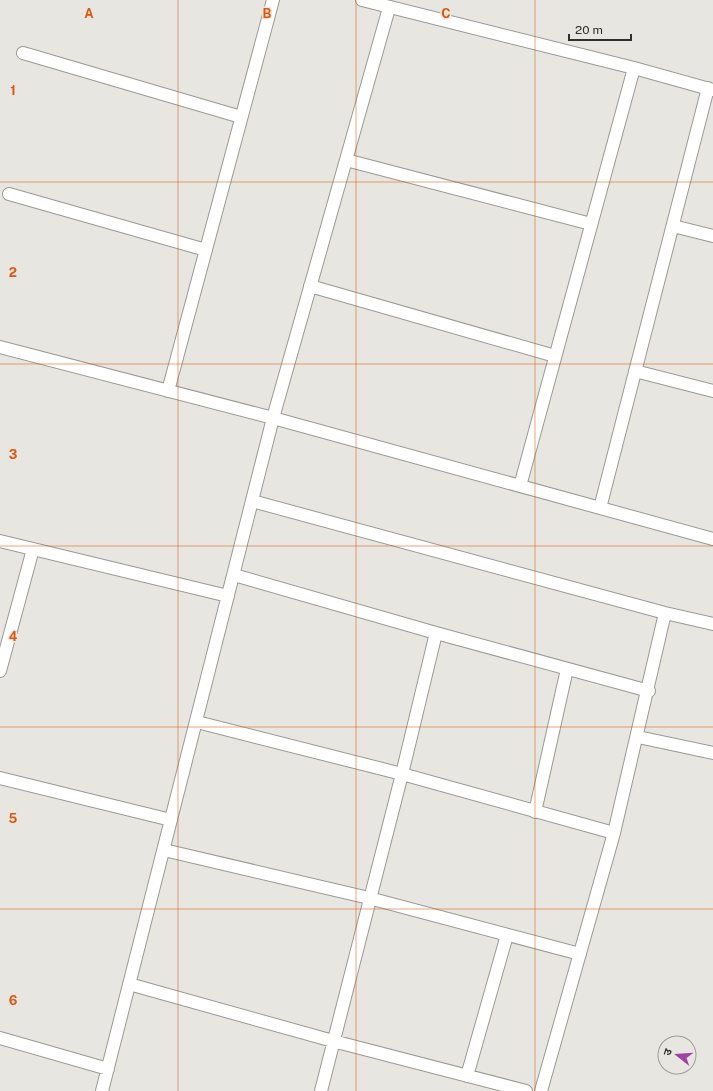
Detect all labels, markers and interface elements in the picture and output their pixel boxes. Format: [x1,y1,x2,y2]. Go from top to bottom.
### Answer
text: A [84,6,94,21]
text: B [263,6,272,21]
text: C [441,6,451,21]
scale bar [569,16,631,42]
text: 20 m [575,23,603,37]
text: 1 [10,83,16,98]
text: 2 [9,265,17,280]
text: 3 [9,447,18,462]
text: 4 [9,629,18,644]
text: 5 [9,811,18,826]
text: 6 [9,993,18,1008]
north arrow [657,1035,697,1075]
text: उ [661,1047,674,1057]

